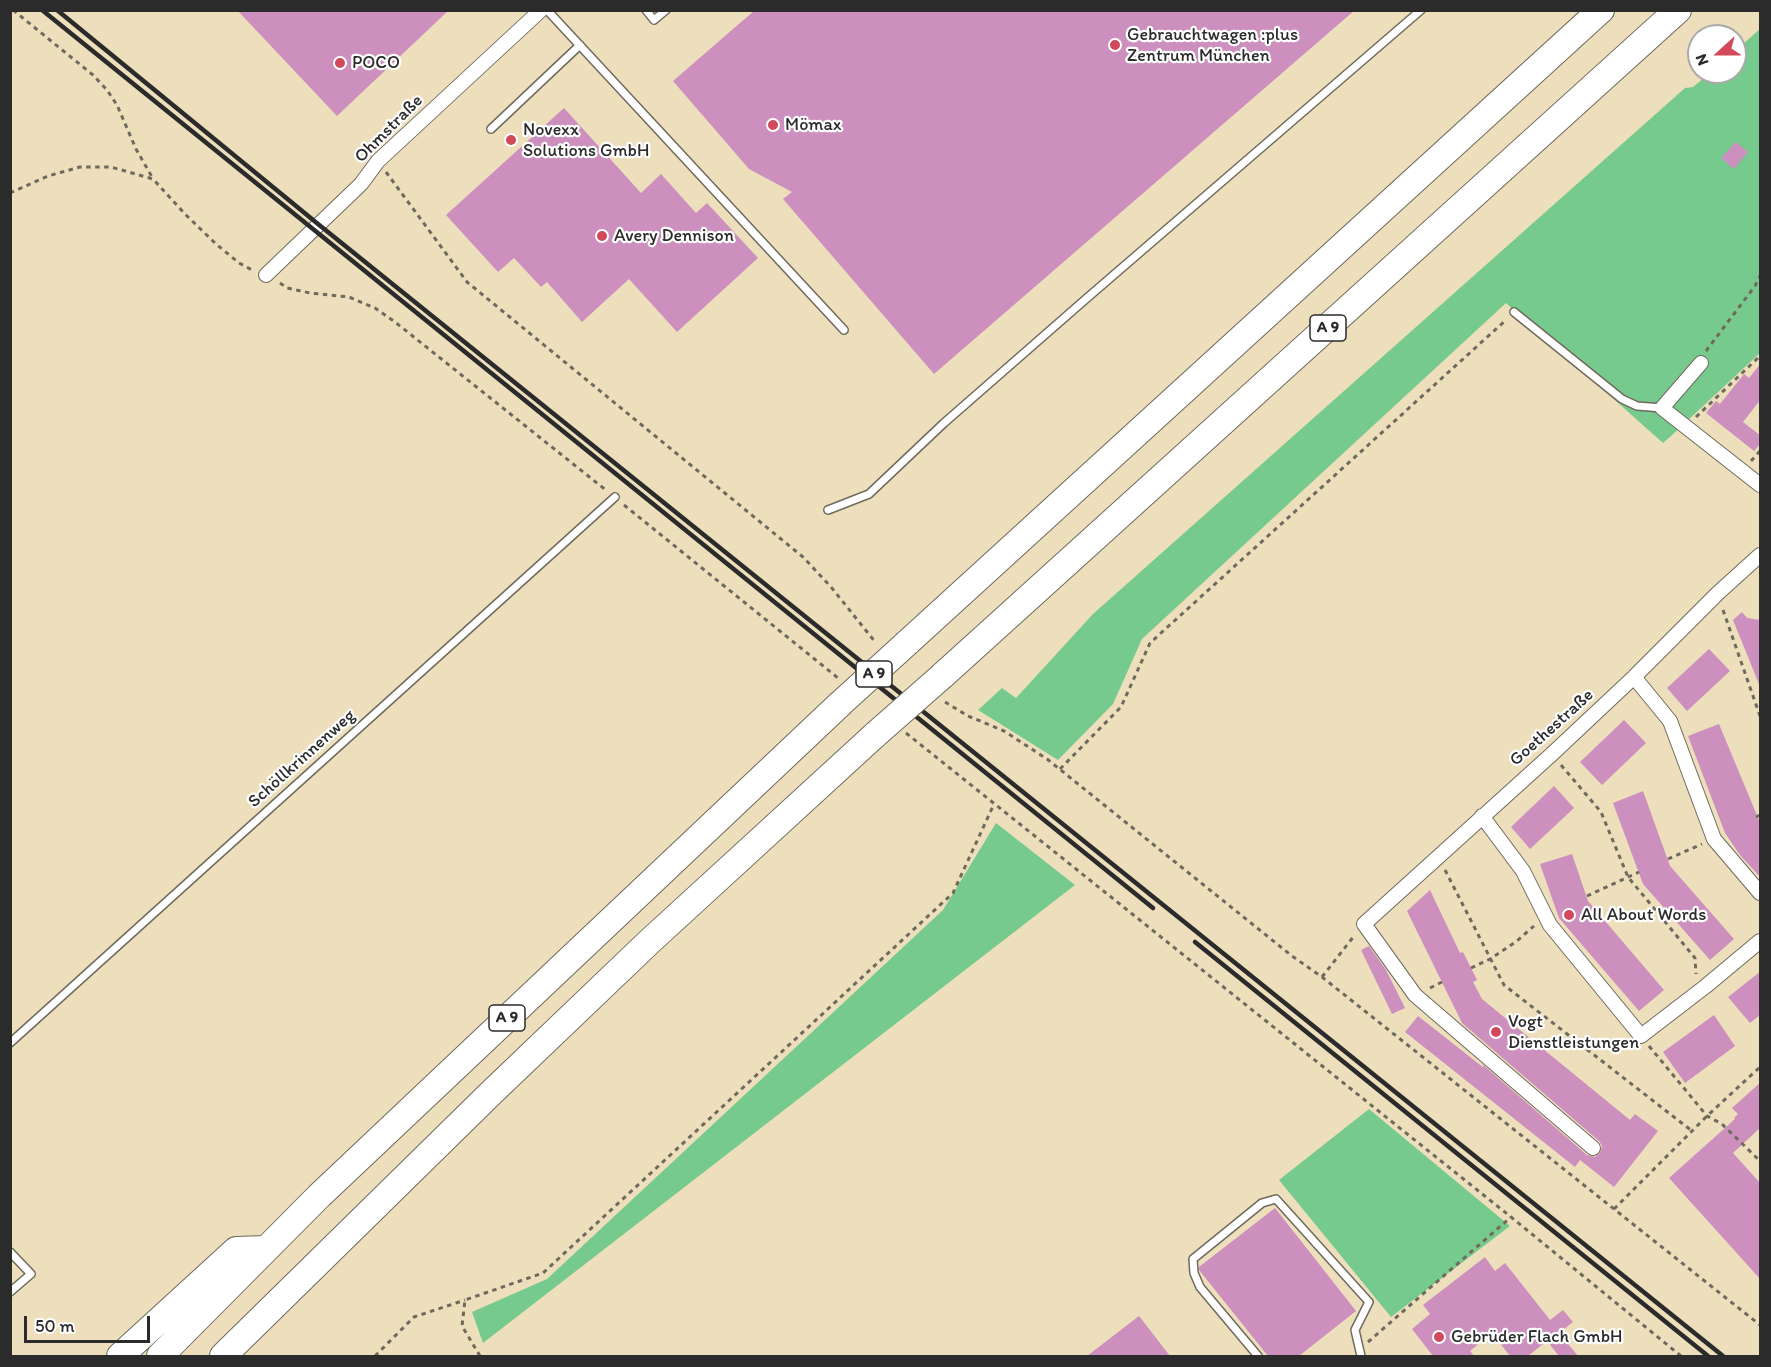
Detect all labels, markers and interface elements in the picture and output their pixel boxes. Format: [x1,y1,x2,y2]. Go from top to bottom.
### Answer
place label: Gebrauchtwagen :plus Zentrum München [1127,24,1298,66]
north arrow [1687,24,1747,84]
marker: Gebrauchtwagen :plus Zentrum München [1108,38,1122,52]
text: N [1691,51,1712,68]
place label: POCO [352,52,400,74]
marker: POCO [333,56,347,70]
street label: Ohmstraße [350,90,428,168]
place label: Mömax [785,114,841,136]
marker: Mömax [766,118,780,132]
place label: Novexx Solutions GmbH [523,119,649,162]
marker: Novexx Solutions GmbH [504,133,518,147]
place label: Avery Dennison [614,225,734,247]
marker: Avery Dennison [595,229,609,243]
road number: A 9 [1310,315,1346,341]
road number: A 9 [856,661,892,687]
street label: Goethestraße [1506,685,1598,771]
street label: Schöllkrinnenweg [244,705,360,813]
place label: All About Words [1581,904,1706,926]
marker: All About Words [1562,908,1576,922]
road number: A 9 [489,1005,525,1031]
place label: Vogt Dienstleistungen [1508,1011,1639,1054]
marker: Vogt Dienstleistungen [1489,1025,1503,1039]
scale bar [27,1304,153,1342]
text: 50 m [35,1315,75,1337]
place label: Gebrüder Flach GmbH [1451,1326,1623,1348]
marker: Gebrüder Flach GmbH [1432,1330,1446,1344]

